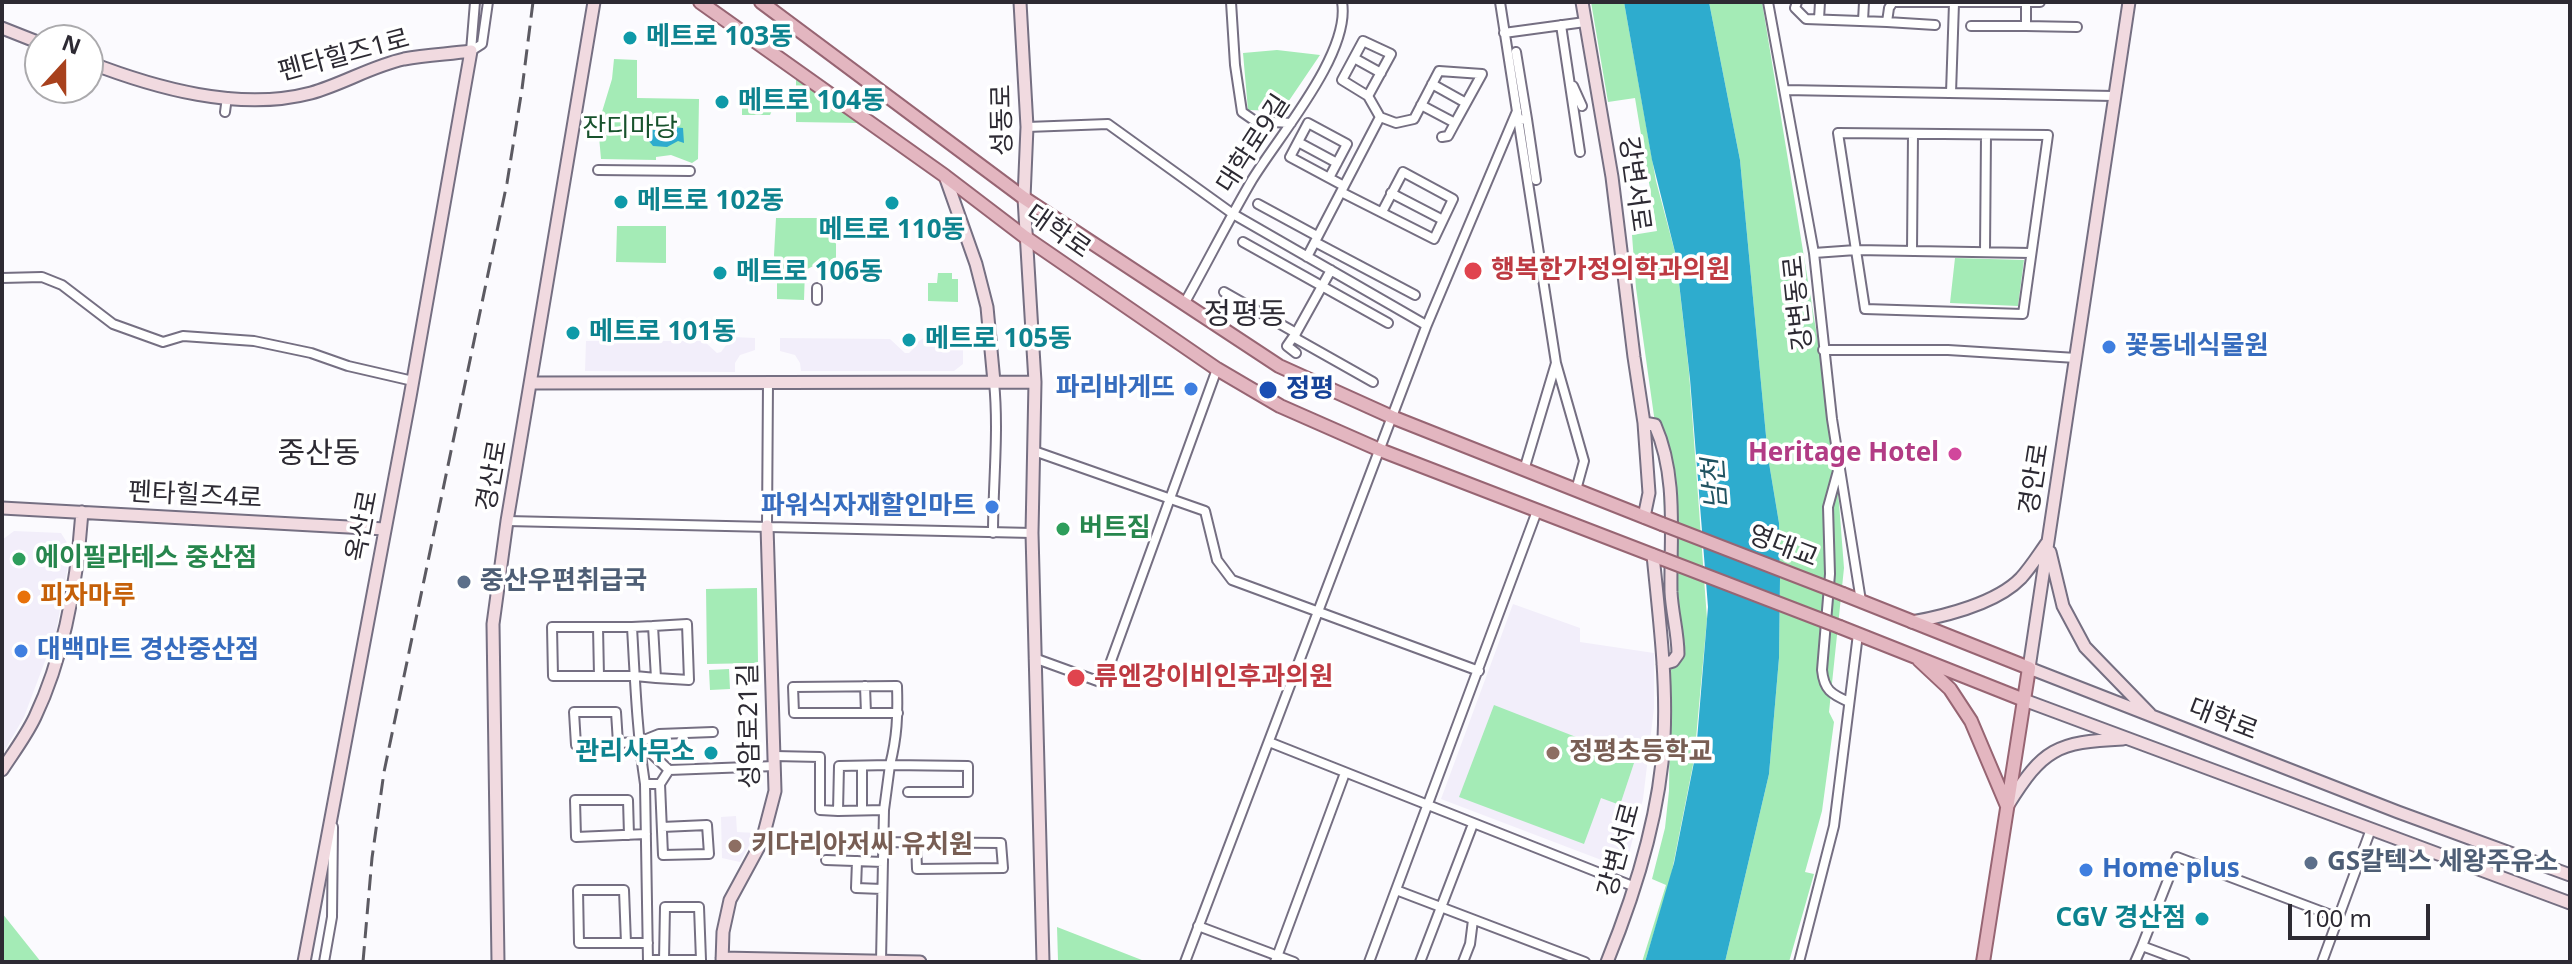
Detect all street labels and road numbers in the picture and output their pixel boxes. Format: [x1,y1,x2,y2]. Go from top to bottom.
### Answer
street label: 펜타힐즈1로 [275,24,413,88]
street label: 성동로 [987,84,1019,156]
street label: 대학로9길 [1211,89,1297,199]
street label: 강변서로 [1612,134,1656,234]
street label: 대학로 [1020,199,1096,265]
street label: 강변동로 [1778,254,1820,352]
street label: 경산로 [471,438,515,514]
street label: 경안로 [2014,441,2056,517]
street label: 펜타힐즈4로 [127,477,263,515]
street label: 옥산로 [341,488,385,564]
street label: 영대교 [1744,520,1822,574]
street label: 성암로21길 [733,663,767,789]
street label: 대학로 [2184,693,2262,747]
street label: 강변서로 [1593,800,1647,900]

